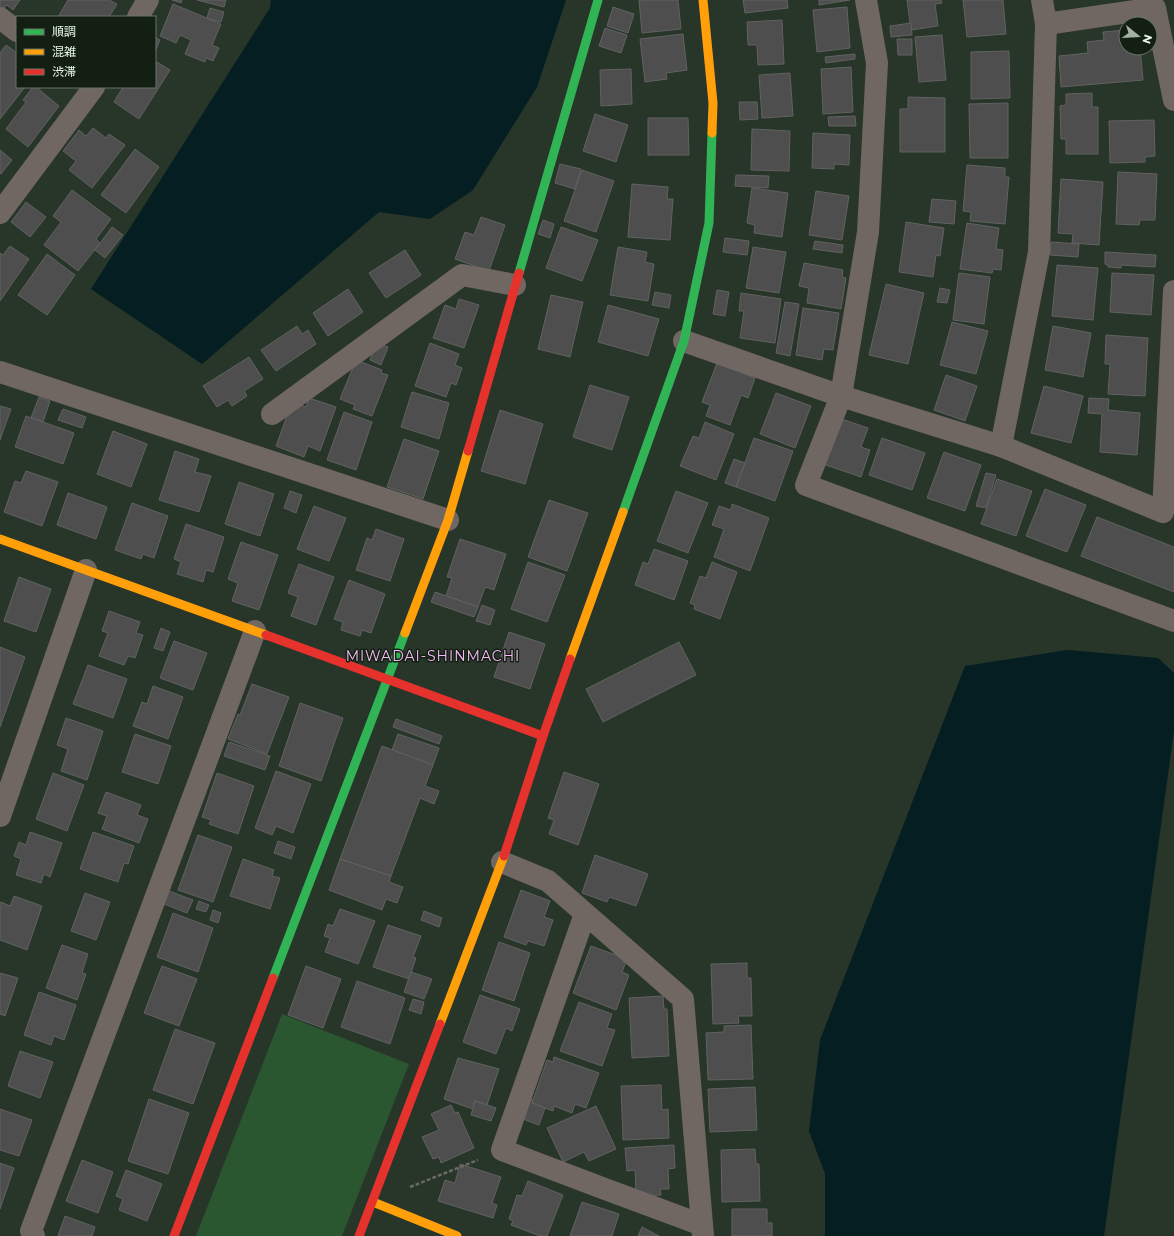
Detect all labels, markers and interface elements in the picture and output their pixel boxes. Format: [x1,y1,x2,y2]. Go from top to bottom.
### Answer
legend [16,16,156,88]
north arrow [1118,16,1158,56]
text: 順調 [52,24,76,39]
text: N [1139,33,1156,45]
text: 混雑 [52,44,76,59]
text: 渋滞 [52,64,76,79]
district label: MIWADAI-SHINMACHI [346,647,520,665]

